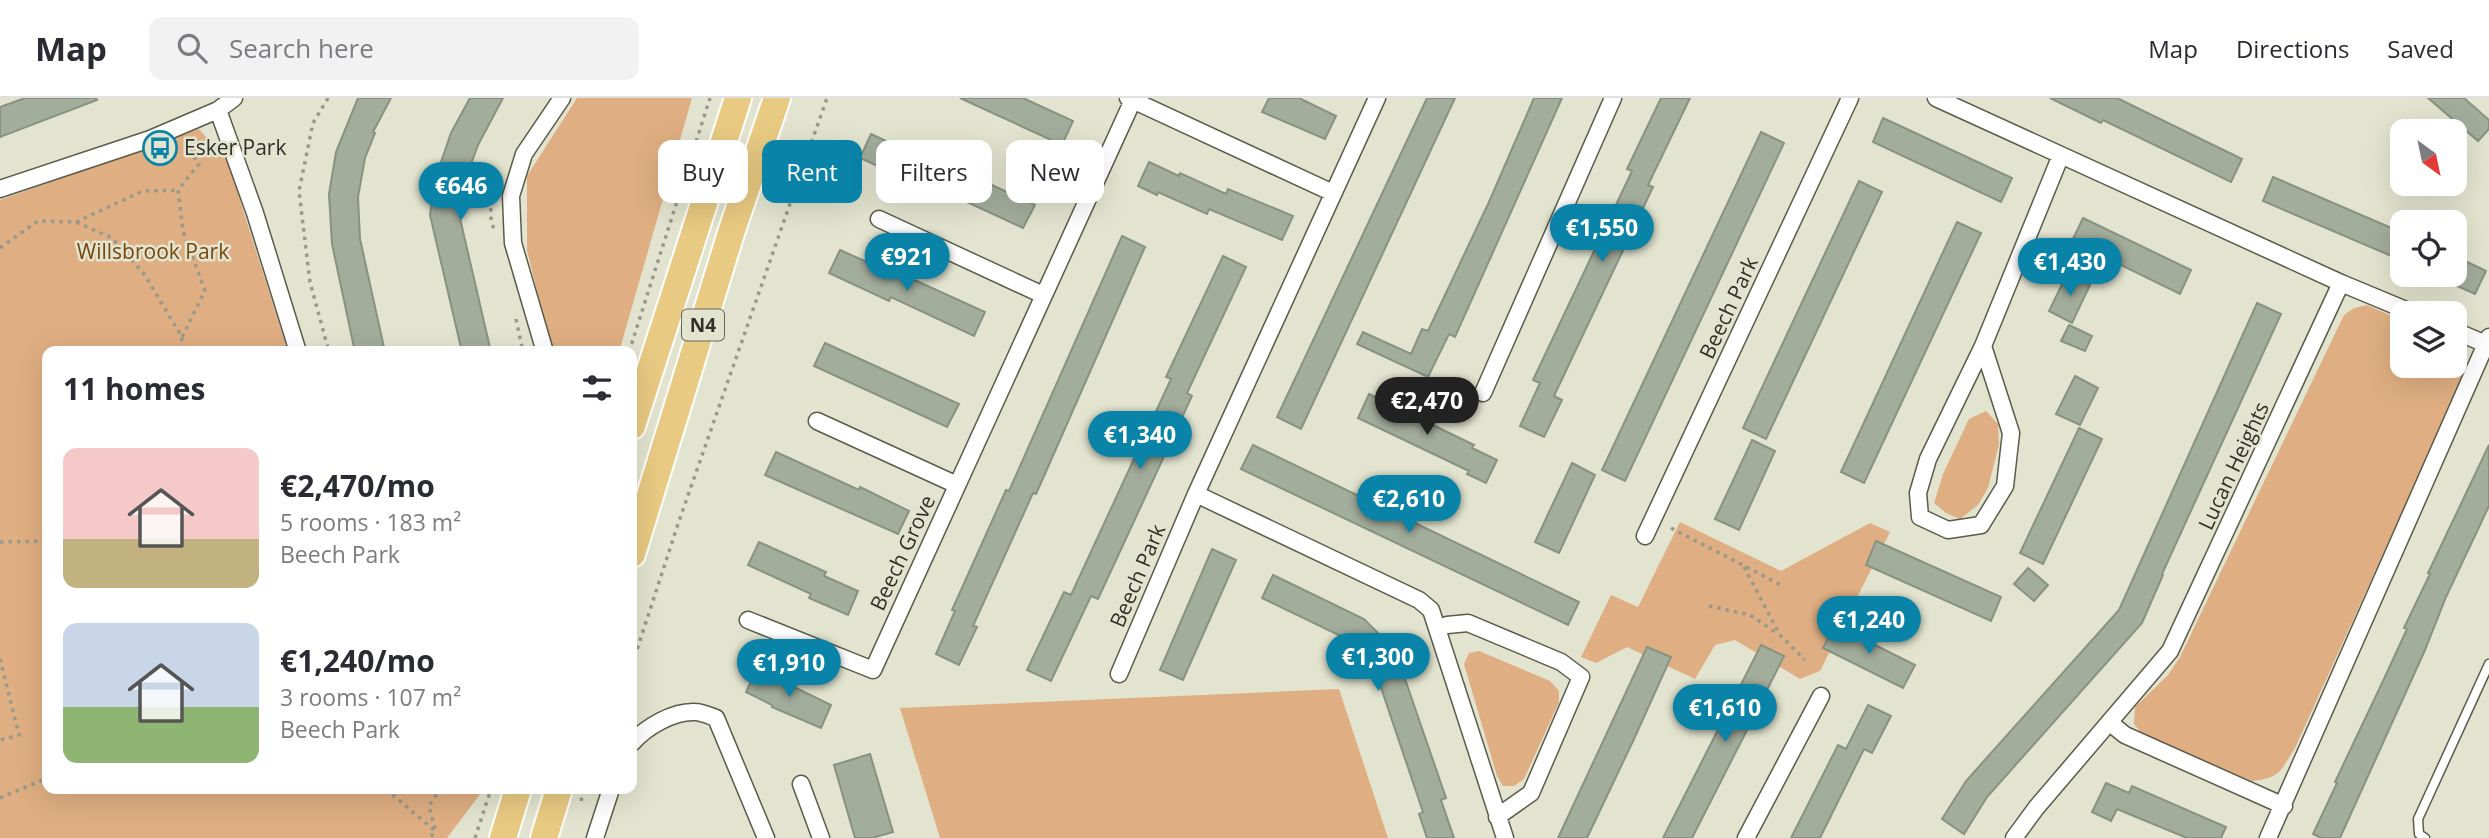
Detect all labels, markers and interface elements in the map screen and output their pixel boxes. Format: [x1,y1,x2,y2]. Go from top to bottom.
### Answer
search box [149,17,639,80]
text: Map [35,26,107,71]
icon: search [173,29,211,67]
text: Search here [229,30,374,66]
text: Map [2148,32,2198,65]
text: Directions [2236,32,2349,65]
text: Saved [2387,32,2454,65]
north arrow [2390,119,2468,196]
map controls [2390,119,2467,378]
bus stop icon: Esker Park [141,129,179,167]
place label: Esker Park [184,133,286,161]
chip: Buy [658,140,748,203]
chip: Rent [762,140,862,203]
chip: Filters [876,140,992,203]
chip: New [1006,140,1104,203]
pin: €646 [420,162,502,222]
text: €646 [435,169,487,201]
pin: €1,550 [1545,204,1659,264]
button: locate [2390,210,2467,287]
text: €1,550 [1566,211,1638,243]
pin: €921 [866,234,948,293]
park label: Willsbrook Park [77,237,229,265]
pin: €1,430 [2013,238,2127,298]
text: €921 [881,240,933,272]
text: €1,430 [2034,245,2106,277]
street label: Beech Park [1692,252,1764,363]
button: layers [2390,301,2467,378]
road number: N4 [682,310,724,341]
text: 11 homes [63,368,206,409]
icon: filters [578,369,616,407]
pin: €2,470 [1370,378,1484,437]
text: €2,470 [1391,384,1463,416]
street label: Lucan Heights [2191,397,2275,534]
pin: €1,340 [1083,412,1197,471]
text: €1,340 [1104,418,1176,450]
text: €2,470/mo [280,465,435,506]
icon: home [119,476,203,560]
pin: €2,610 [1352,476,1466,535]
text: €2,610 [1373,482,1445,514]
street label: Beech Grove [863,490,941,615]
text: 5 rooms · 183 m² [280,506,461,538]
street label: Beech Park [1103,520,1171,631]
text: Beech Park [280,538,400,570]
pin: €1,240 [1812,596,1926,656]
text: €1,240 [1833,603,1905,635]
pin: €1,300 [1321,634,1435,693]
text: €1,240/mo [280,640,435,681]
pin: €1,910 [732,640,846,699]
text: €1,300 [1342,640,1414,672]
text: €1,910 [753,646,825,678]
icon: home [119,651,203,735]
text: 3 rooms · 107 m² [280,681,461,713]
pin: €1,610 [1668,684,1782,744]
text: €1,610 [1689,691,1761,723]
text: Beech Park [280,713,400,745]

